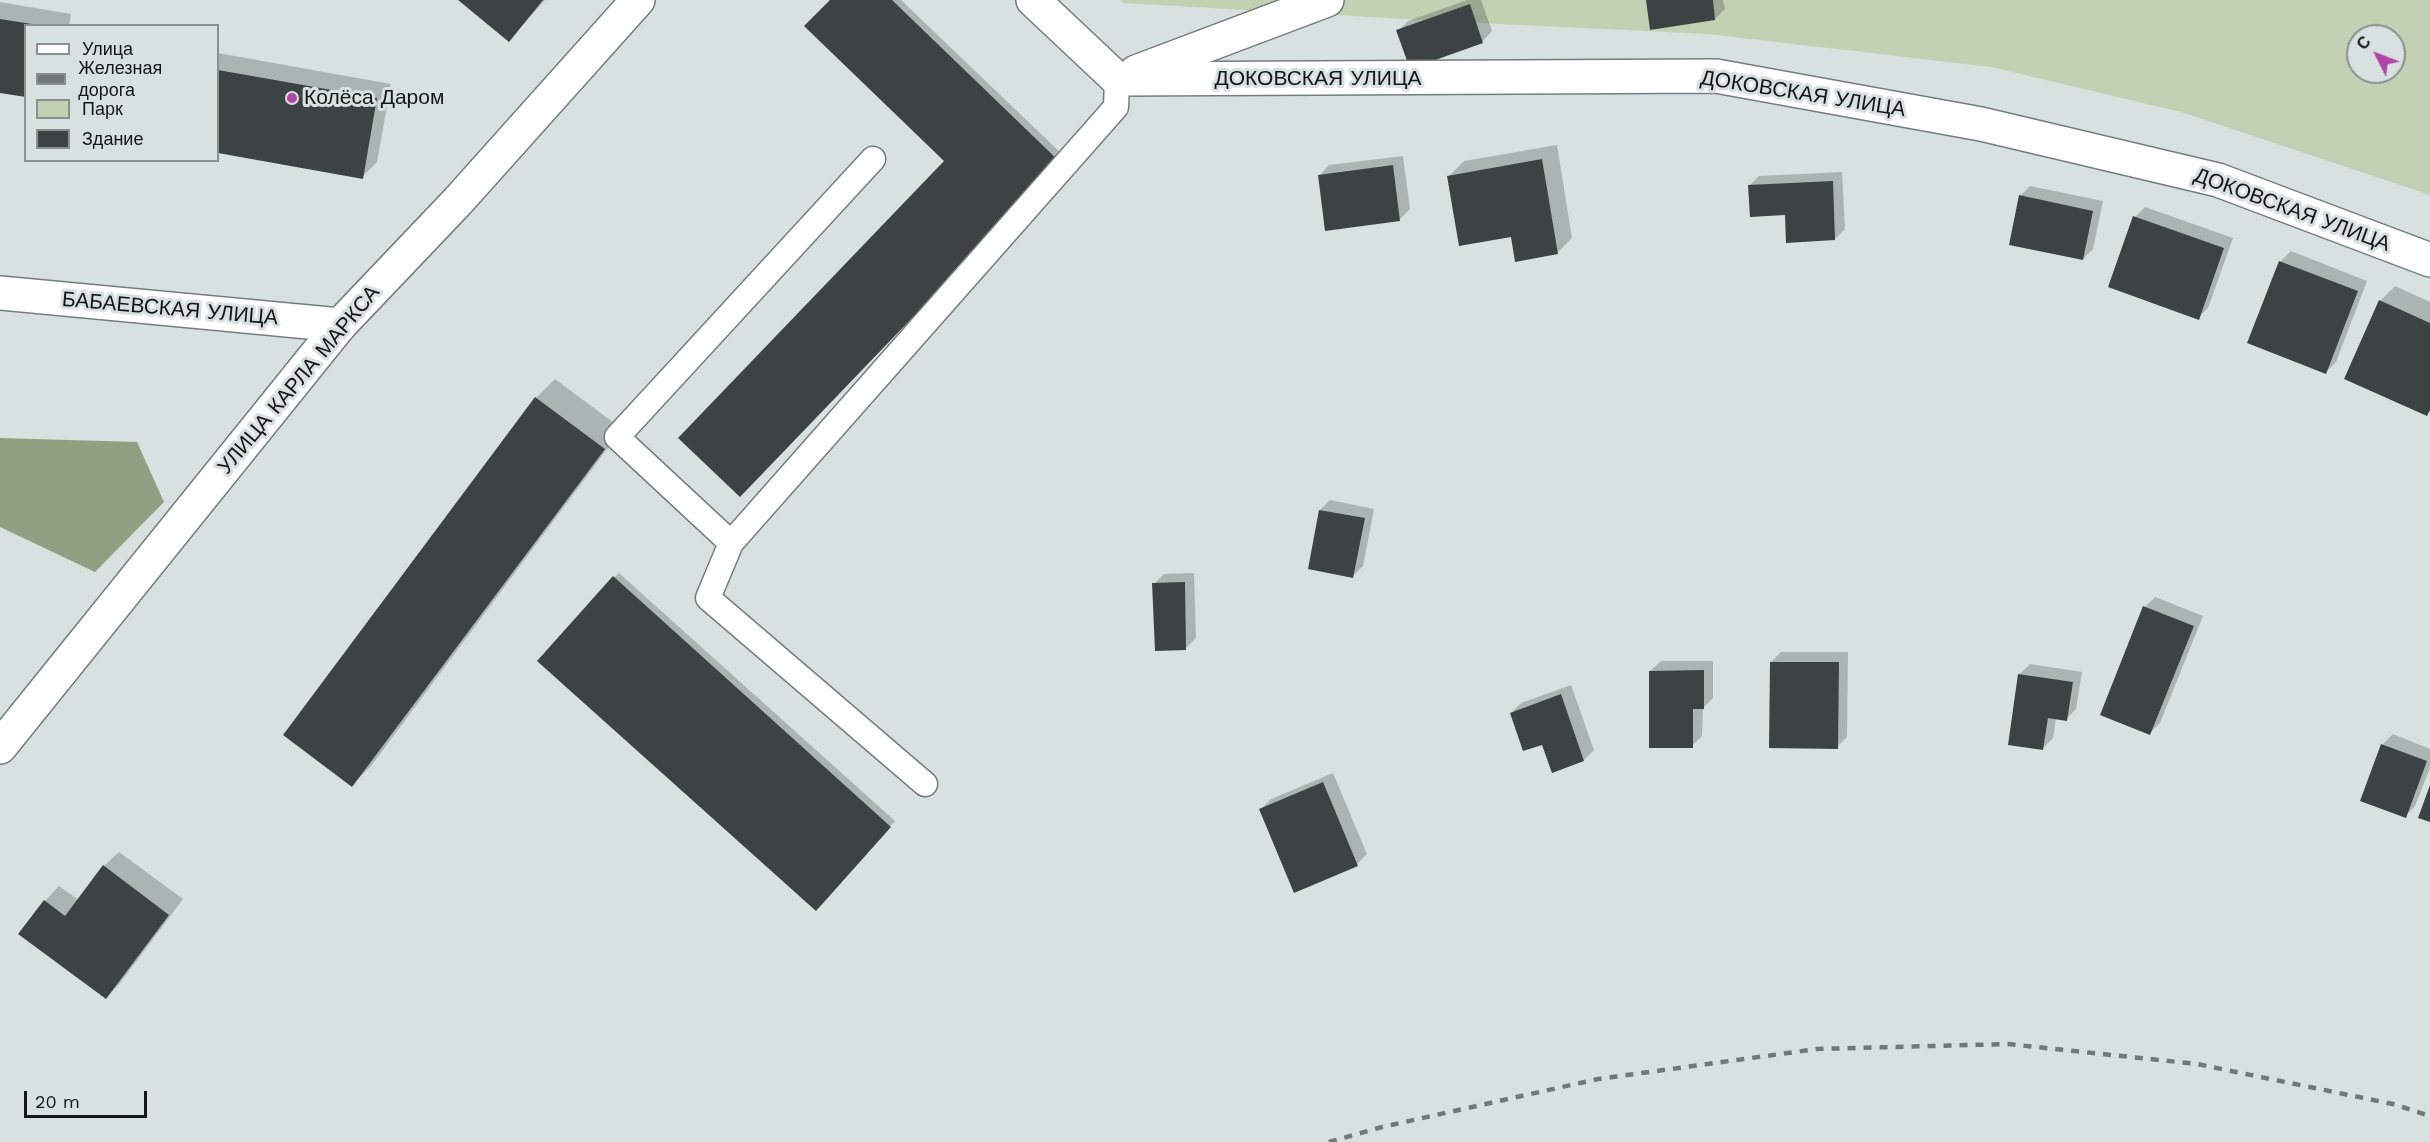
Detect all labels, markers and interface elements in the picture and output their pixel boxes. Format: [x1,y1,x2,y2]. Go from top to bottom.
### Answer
legend [24,24,219,162]
north arrow [2346,24,2406,84]
text: С [2353,32,2375,54]
text: Улица [82,38,133,59]
text: Железная дорога [78,57,162,100]
street label: ДОКОВСКАЯ УЛИЦА [1699,65,1907,123]
street label: ДОКОВСКАЯ УЛИЦА [1215,66,1421,92]
place label: Колёса Даром [304,85,444,111]
marker: Колёса Даром [285,91,299,105]
text: Парк [82,98,123,119]
text: Здание [82,128,143,149]
street label: ДОКОВСКАЯ УЛИЦА [2190,163,2394,257]
street label: УЛИЦА КАРЛА МАРКСА [213,281,385,479]
street label: БАБАЕВСКАЯ УЛИЦА [61,287,279,331]
scale bar [27,1079,150,1117]
text: 20 m [35,1091,80,1112]

